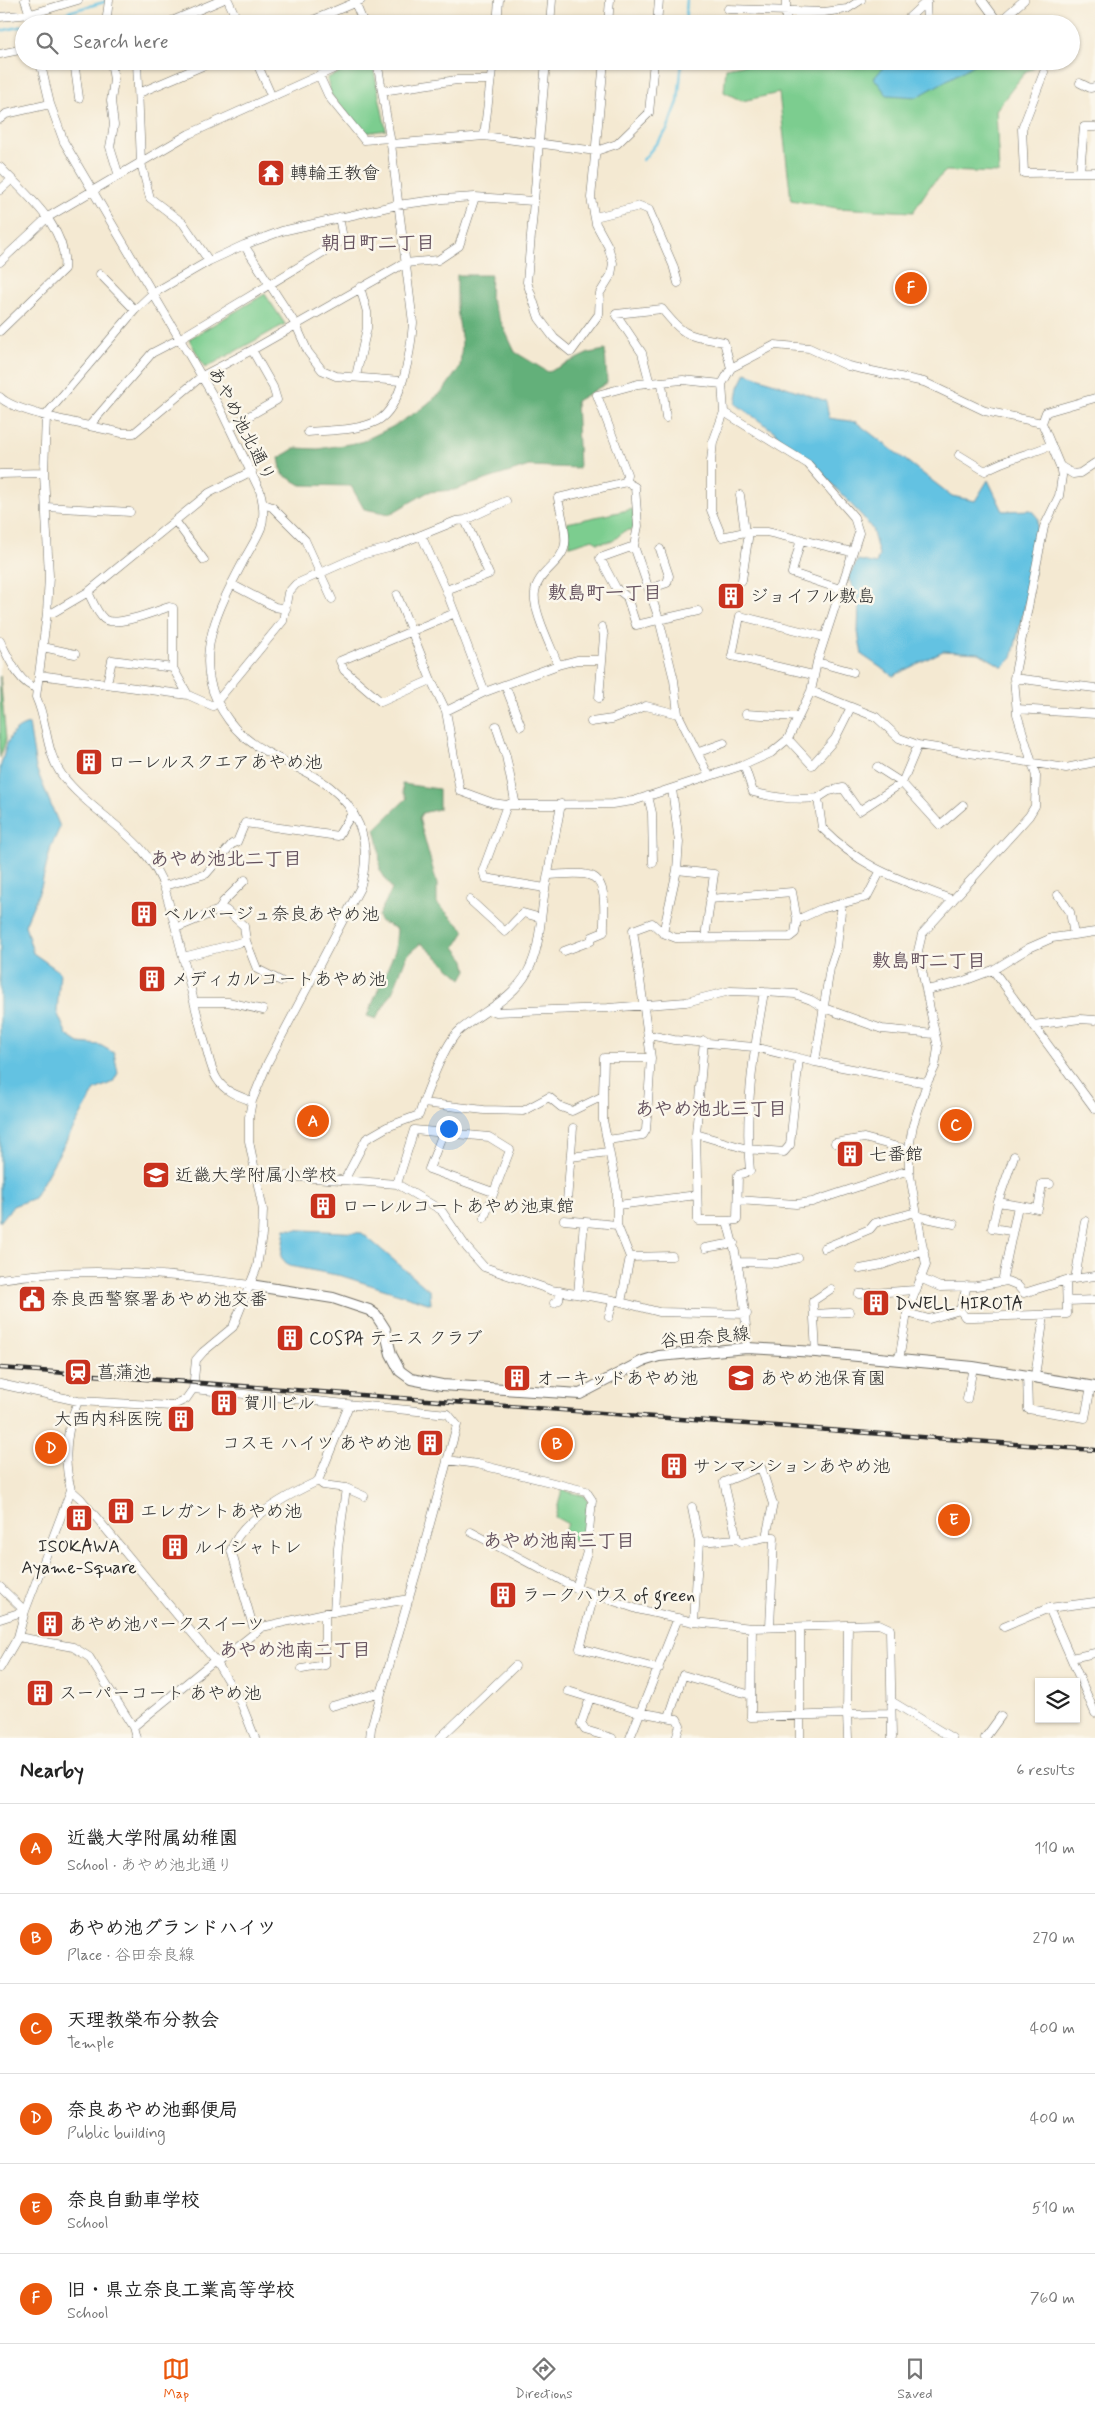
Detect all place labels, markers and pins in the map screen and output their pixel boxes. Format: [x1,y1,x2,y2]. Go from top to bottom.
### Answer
temple icon: 轉輪王教會 [256,158,286,188]
place label: 轉輪王教會 [290,162,380,186]
pin: F [895,269,927,307]
building icon: ジョイフル敷島 [716,581,746,611]
place label: ジョイフル敷島 [750,585,875,609]
building icon: ローレルスクエアあやめ池 [74,747,104,777]
place label: ローレルスクエアあやめ池 [108,751,322,775]
building icon: ベルパージュ奈良あやめ池 [129,899,159,929]
place label: ベルパージュ奈良あやめ池 [163,903,379,927]
building icon: メディカルコートあやめ池 [137,964,167,994]
place label: メディカルコートあやめ池 [171,968,386,992]
pin: A [297,1102,329,1140]
pin: C [940,1106,972,1144]
building icon: 七番館 [835,1139,865,1169]
place label: 七番館 [869,1143,923,1167]
school or university icon: 近畿大学附属小学校 [141,1160,171,1190]
place label: 近畿大学附属小学校 [175,1164,337,1188]
building icon: ローレルコートあやめ池東館 [308,1191,338,1221]
place label: ローレルコートあやめ池東館 [342,1195,574,1219]
public building icon: 奈良西警察署あやめ池交番 [17,1284,47,1314]
place label: 奈良西警察署あやめ池交番 [51,1288,267,1312]
building icon: DWELL HIROTA [861,1288,891,1318]
place label: DWELL HIROTA [895,1292,1023,1316]
building icon: COSPA テニス クラブ [275,1323,305,1353]
place label: COSPA テニス クラブ [309,1327,483,1351]
station icon: 菖蒲池 [63,1357,93,1387]
place label: 菖蒲池 [97,1361,151,1385]
building icon: オーキッドあやめ池 [502,1363,532,1393]
school or university icon: あやめ池保育園 [726,1363,756,1393]
place label: オーキッドあやめ池 [536,1367,698,1391]
place label: あやめ池保育園 [760,1367,886,1391]
building icon: 賀川ビル [209,1388,239,1418]
place label: 賀川ビル [243,1392,315,1416]
building icon: 大西内科医院 [166,1404,196,1434]
place label: 大西内科医院 [54,1408,162,1432]
pin: B [541,1425,573,1463]
building icon: コスモ ハイツ あやめ池 [415,1428,445,1458]
pin: D [35,1429,67,1467]
place label: コスモ ハイツ あやめ池 [222,1432,411,1456]
building icon: サンマンションあやめ池 [659,1451,689,1481]
place label: サンマンションあやめ池 [693,1455,890,1479]
building icon: エレガントあやめ池 [106,1496,136,1526]
place label: エレガントあやめ池 [140,1500,302,1524]
pin: E [938,1501,970,1539]
building icon: ISOKAWA Ayame-Square [64,1503,94,1533]
building icon: ルイシャトレ [160,1532,190,1562]
place label: ISOKAWA Ayame-Square [21,1535,137,1580]
place label: ルイシャトレ [194,1536,302,1560]
building icon: ラークハウス of green [488,1580,518,1610]
place label: ラークハウス of green [522,1584,695,1610]
building icon: あやめ池パークスイーツ [35,1609,65,1639]
place label: あやめ池パークスイーツ [69,1613,265,1637]
building icon: スーパーコート あやめ池 [25,1678,55,1708]
place label: スーパーコート あやめ池 [59,1682,261,1706]

